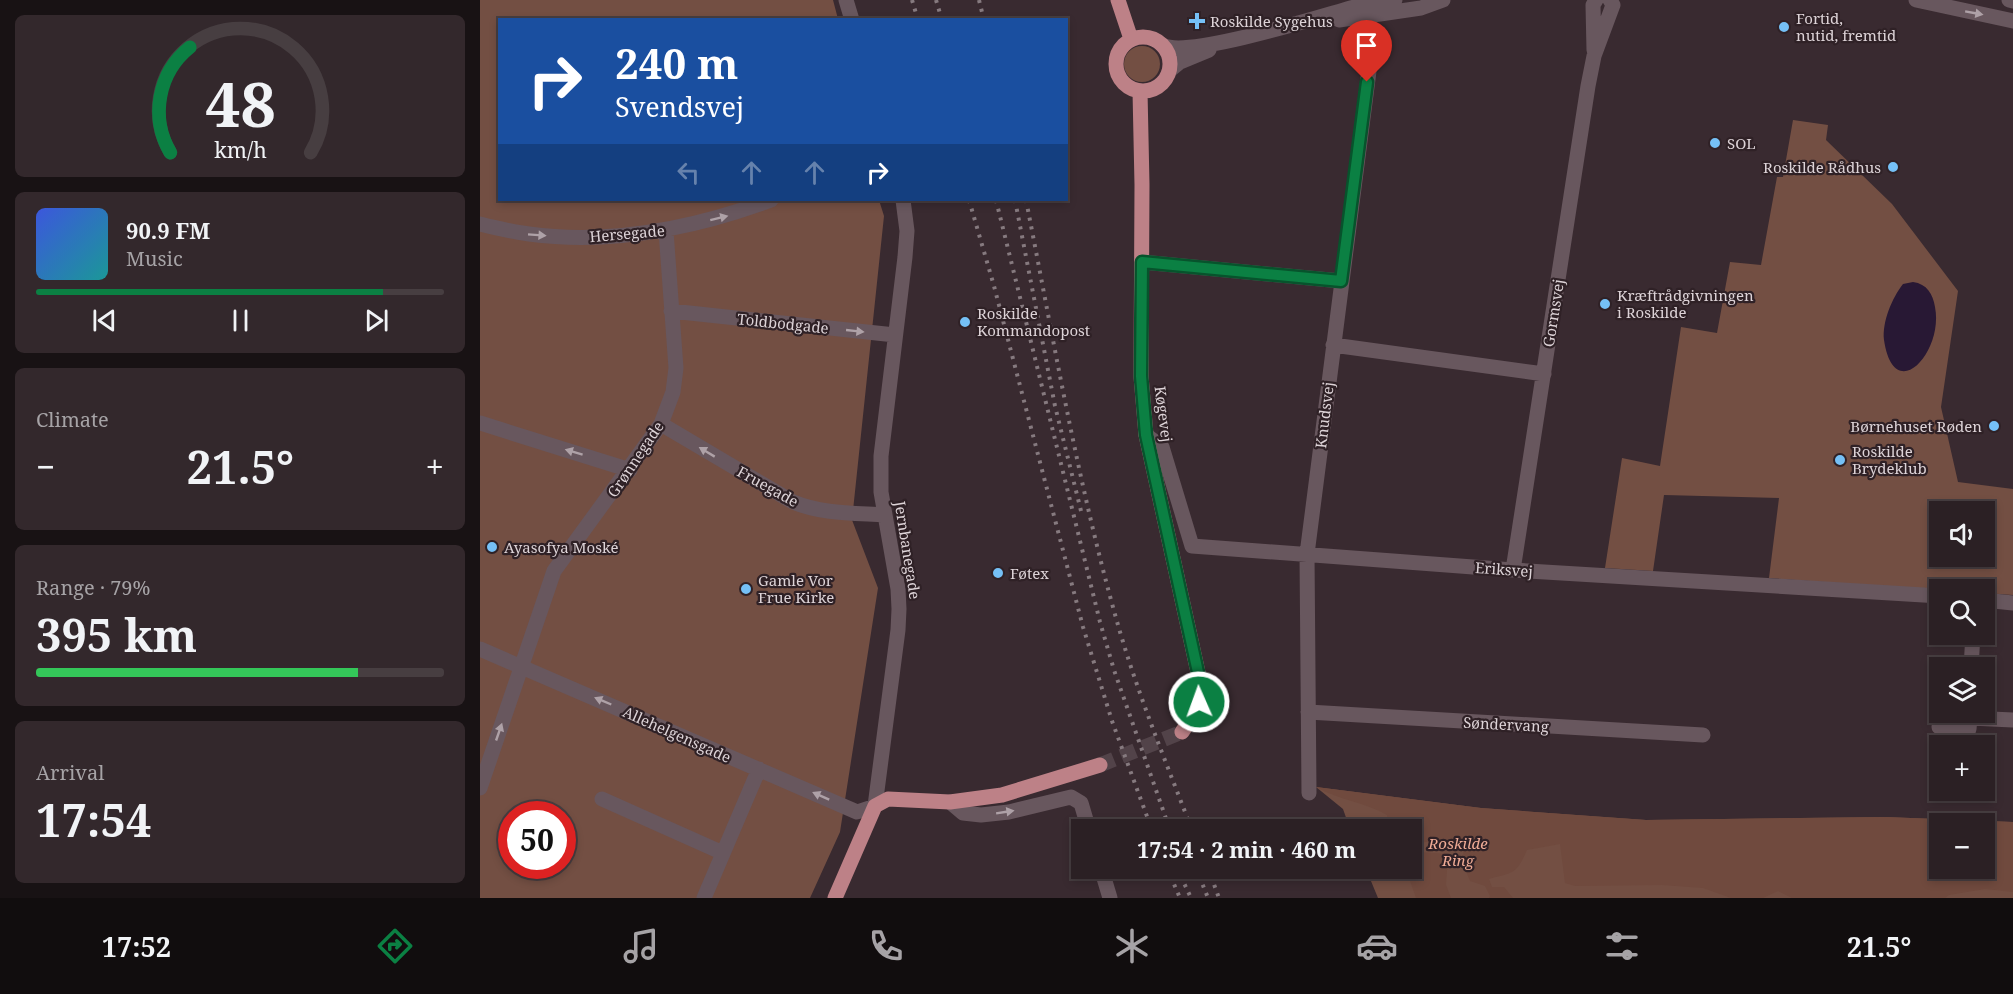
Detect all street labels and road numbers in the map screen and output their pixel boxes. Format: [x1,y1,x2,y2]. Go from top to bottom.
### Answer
street label: Hersegade [589,220,665,246]
street label: Gormsvej [1538,278,1568,348]
street label: Toldbodgade [736,308,830,338]
street label: Knudsvej [1310,381,1338,449]
street label: Køgevej [1151,385,1177,443]
street label: Grønnegade [602,417,668,501]
street label: Fruegade [734,461,802,511]
street label: Jernbanegade [890,498,926,601]
street label: Eriksvej [1474,557,1534,581]
street label: Allehelgensgade [620,701,734,767]
street label: Søndervang [1463,712,1549,736]

